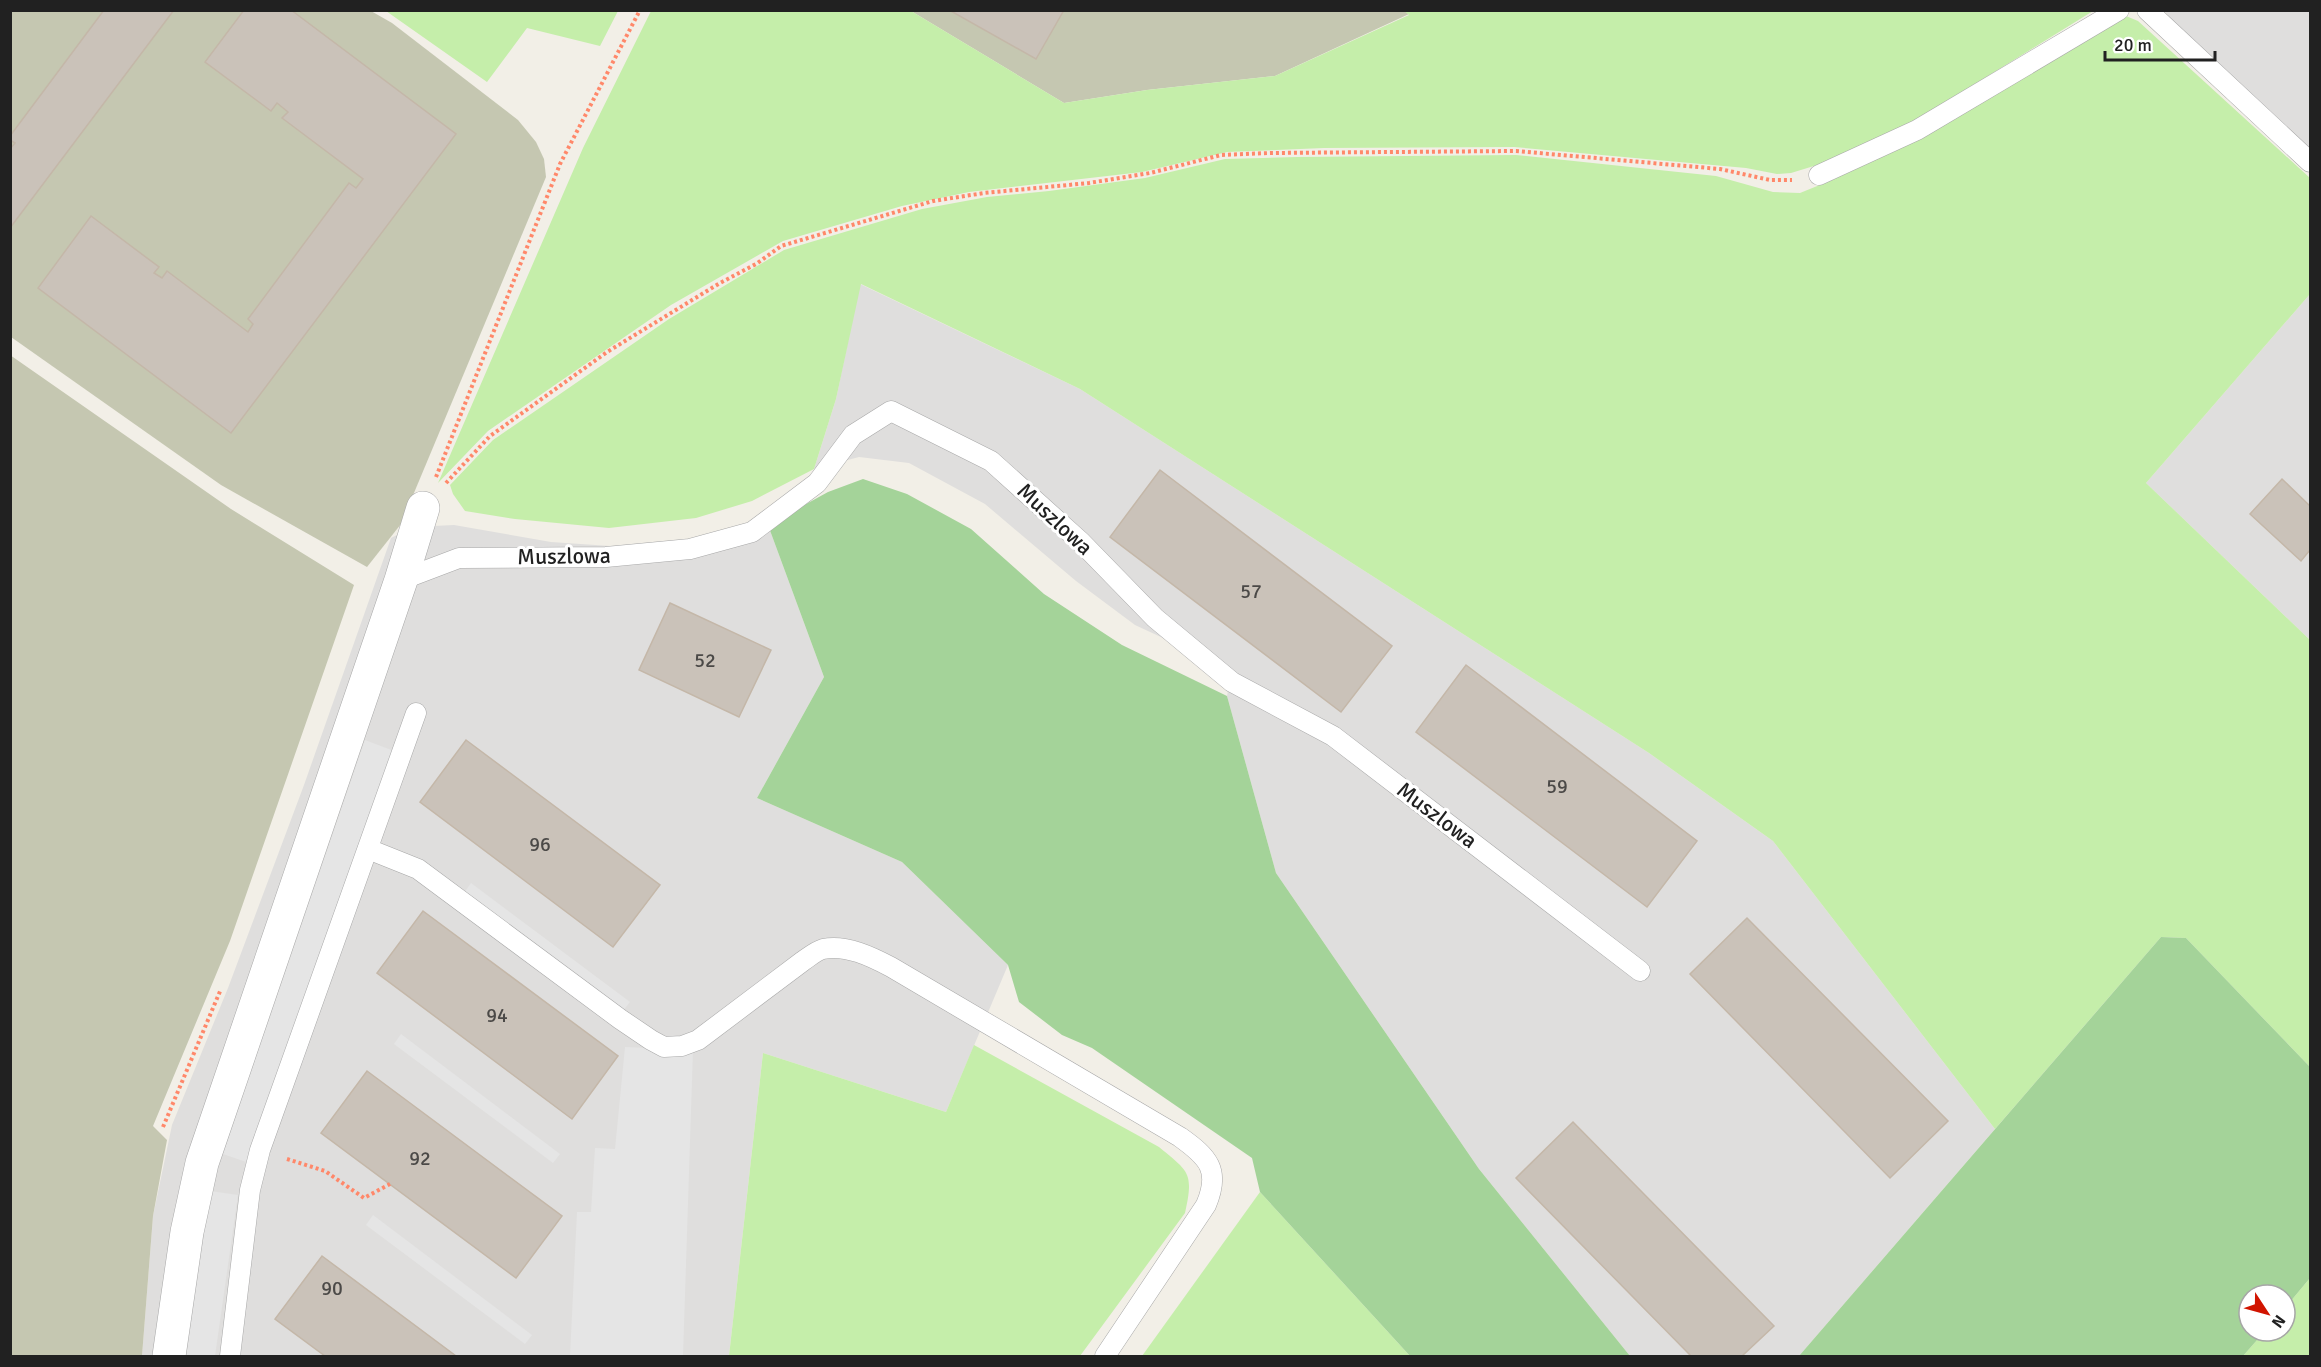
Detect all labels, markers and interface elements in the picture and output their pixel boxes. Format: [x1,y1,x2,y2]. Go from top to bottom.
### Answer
scale bar [2105,24,2214,62]
text: 20 m [2114,34,2152,56]
street label: Muszlowa [1012,477,1098,561]
street label: Muszlowa [517,542,611,570]
house number: 57 [1240,579,1262,604]
house number: 52 [694,648,716,673]
house number: 59 [1546,774,1568,799]
street label: Muszlowa [1392,776,1482,854]
house number: 96 [529,832,551,857]
house number: 94 [486,1003,508,1028]
house number: 92 [409,1146,431,1171]
house number: 90 [321,1276,343,1301]
north arrow [2237,1283,2297,1343]
text: N [2267,1311,2290,1332]

